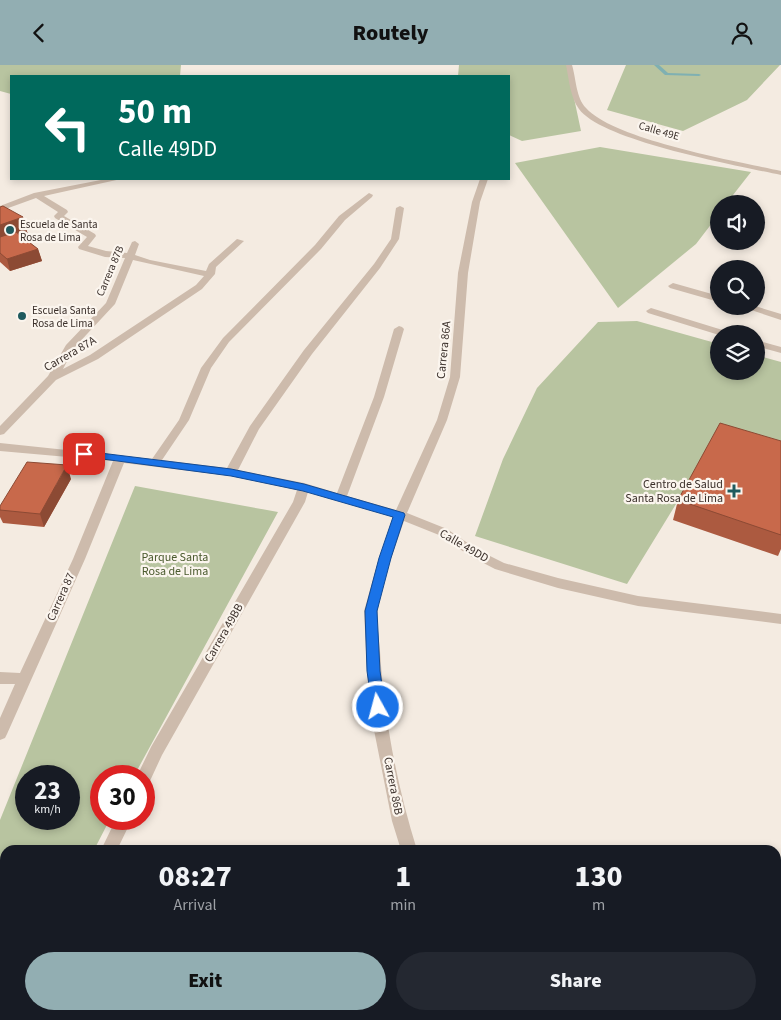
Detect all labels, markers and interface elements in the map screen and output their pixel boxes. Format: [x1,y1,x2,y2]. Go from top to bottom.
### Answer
text: Routely [352,17,429,49]
icon: back [25,19,53,47]
icon: person [728,19,756,47]
text: 50 m [118,87,192,137]
icon: left [35,95,100,160]
street label: Calle 49E [637,118,681,144]
text: Calle 49DD [118,133,217,165]
map controls [710,195,765,380]
button: sound [710,195,765,250]
place label: Escuela de Santa Rosa de Lima [20,217,98,245]
marker: Escuela de Santa Rosa de Lima [4,224,16,236]
street label: Carrera 87B [93,243,128,299]
button: search [710,260,765,315]
place label: Escuela Santa Rosa de Lima [32,303,96,331]
marker: Escuela Santa Rosa de Lima [16,310,28,322]
street label: Carrera 86A [433,320,456,380]
button: layers [710,325,765,380]
street label: Carrera 87A [41,332,100,376]
pin [63,433,105,475]
icon: arrive [70,440,98,468]
place label: Centro de Salud Santa Rosa de Lima [625,476,723,507]
marker: Centro de Salud Santa Rosa de Lima [727,484,741,498]
street label: Calle 49DD [436,525,492,567]
park label: Parque Santa Rosa de Lima [142,549,208,580]
street label: Carrera 87 [43,570,79,624]
street label: Carrera 49BB [200,600,248,666]
position arrow [351,680,403,732]
street label: Carrera 86B [379,756,407,816]
speed limit sign: 30 [90,765,155,830]
text: 23 [34,773,61,809]
text: km/h [34,801,61,818]
text: 08:27 [158,855,232,898]
text: 1 [395,855,411,898]
text: 130 [575,855,623,898]
text: Arrival [174,894,217,916]
text: min [390,894,416,916]
text: m [592,894,605,916]
button: Exit [25,952,386,1010]
button: Share [396,952,756,1010]

